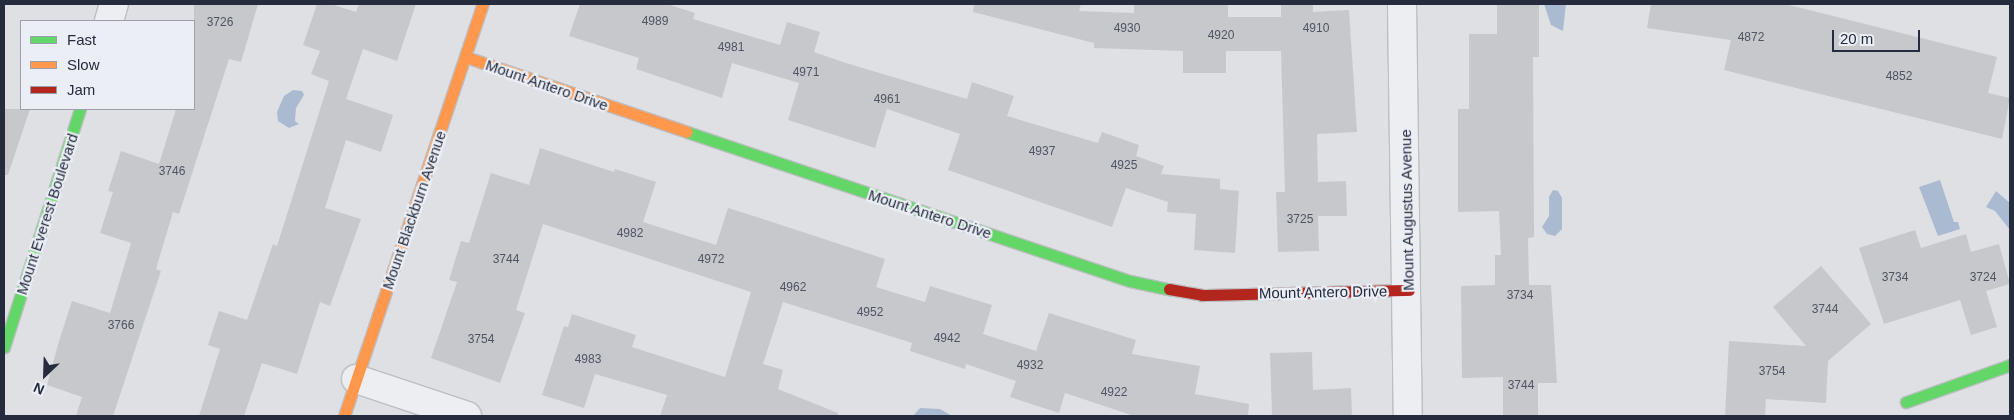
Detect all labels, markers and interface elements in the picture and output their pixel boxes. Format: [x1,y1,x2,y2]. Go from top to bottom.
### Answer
house number: 4989 [642,15,668,29]
house number: 3726 [207,16,233,30]
legend [20,20,195,110]
scale bar [1834,20,1922,52]
house number: 4930 [1114,22,1140,36]
house number: 4910 [1303,22,1329,36]
house number: 4920 [1208,29,1234,43]
text: 20 m [1840,30,1873,47]
text: Fast [67,31,96,48]
house number: 4872 [1738,31,1764,45]
house number: 4981 [718,41,744,55]
street label: Mount Antero Drive [483,55,611,115]
text: Slow [67,56,100,73]
house number: 4971 [793,66,819,80]
house number: 4852 [1886,70,1912,84]
text: Jam [67,81,95,98]
house number: 4961 [874,93,900,107]
street label: Mount Blackburn Avenue [378,128,450,292]
street label: Mount Augustus Avenue [1397,128,1417,292]
street label: Mount Everest Boulevard [12,131,82,297]
house number: 4937 [1029,145,1055,159]
house number: 4925 [1111,159,1137,173]
house number: 3746 [159,165,185,179]
street label: Mount Antero Drive [866,185,994,243]
house number: 3725 [1287,213,1313,227]
house number: 4982 [617,227,643,241]
house number: 3744 [493,253,519,267]
house number: 4972 [698,253,724,267]
house number: 3734 [1882,271,1908,285]
house number: 3724 [1970,271,1996,285]
house number: 4962 [780,281,806,295]
street label: Mount Antero Drive [1258,282,1388,302]
house number: 3734 [1507,289,1533,303]
house number: 3744 [1812,303,1838,317]
house number: 4952 [857,306,883,320]
house number: 3766 [108,319,134,333]
house number: 4942 [934,332,960,346]
house number: 3754 [468,333,494,347]
north arrow [20,350,70,400]
house number: 4983 [575,353,601,367]
house number: 4932 [1017,359,1043,373]
house number: 3754 [1759,365,1785,379]
text: N [31,379,47,398]
house number: 3744 [1508,379,1534,393]
house number: 4922 [1101,386,1127,400]

